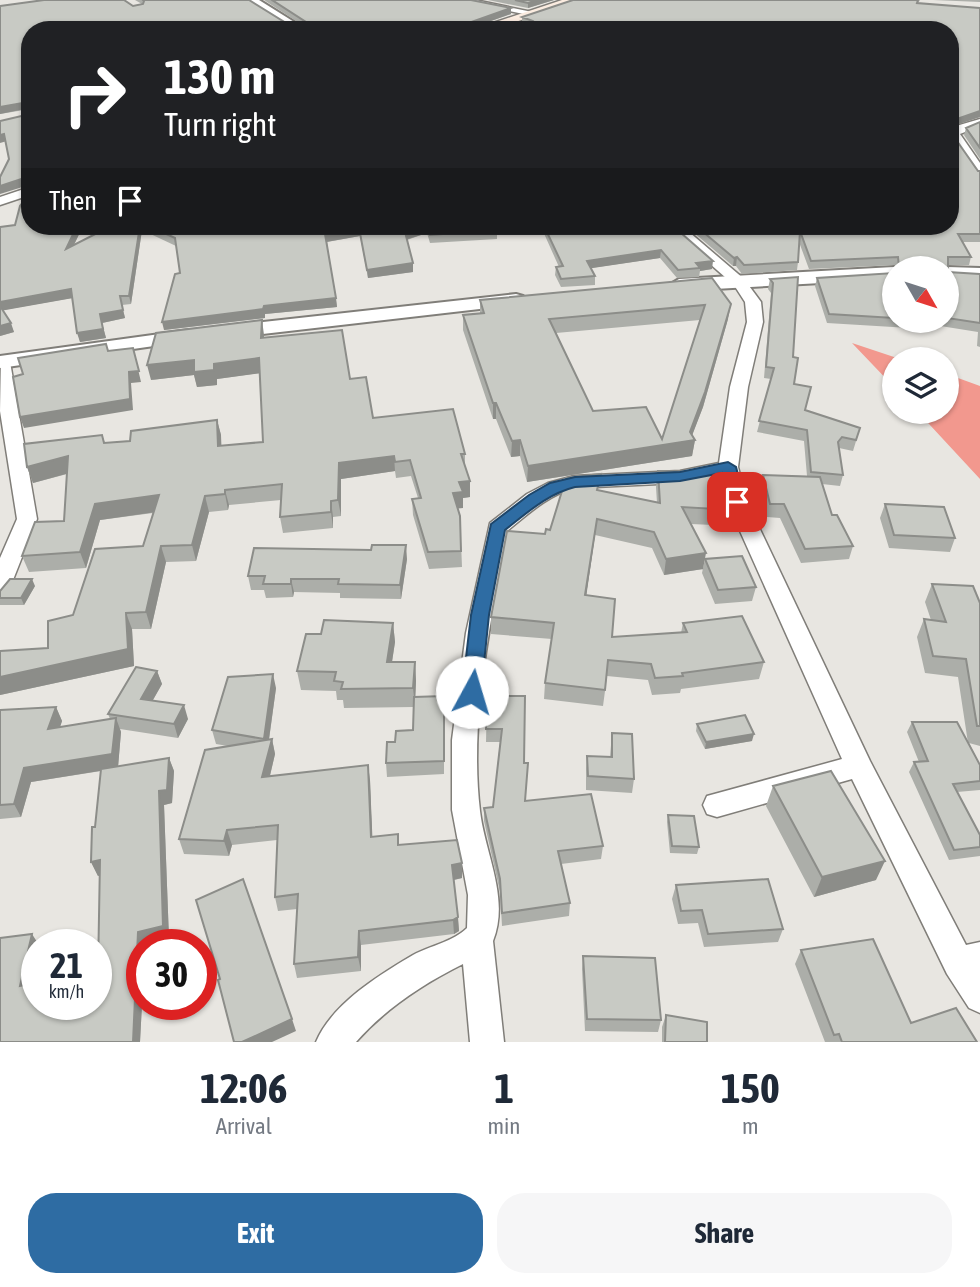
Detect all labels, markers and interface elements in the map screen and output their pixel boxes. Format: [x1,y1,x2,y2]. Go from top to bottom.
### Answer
text: 130 m [164,48,275,104]
icon: right [49,49,140,140]
text: Turn right [164,106,277,143]
icon: arrive [111,182,149,220]
text: Then [49,186,97,216]
north arrow [882,256,959,332]
map controls [882,256,959,424]
button: layers [882,347,959,424]
pin [707,472,767,532]
icon: arrive [718,483,756,521]
position arrow [435,655,509,729]
speed limit sign: 30 [126,929,217,1020]
text: 21 [50,945,83,985]
text: km/h [49,981,84,1002]
text: 12:06 [200,1064,287,1112]
text: 1 [494,1064,514,1112]
text: 150 [721,1064,780,1112]
text: Arrival [216,1113,272,1139]
text: min [488,1113,521,1139]
text: m [742,1113,759,1139]
button: Exit [28,1193,483,1273]
button: Share [497,1193,952,1273]

